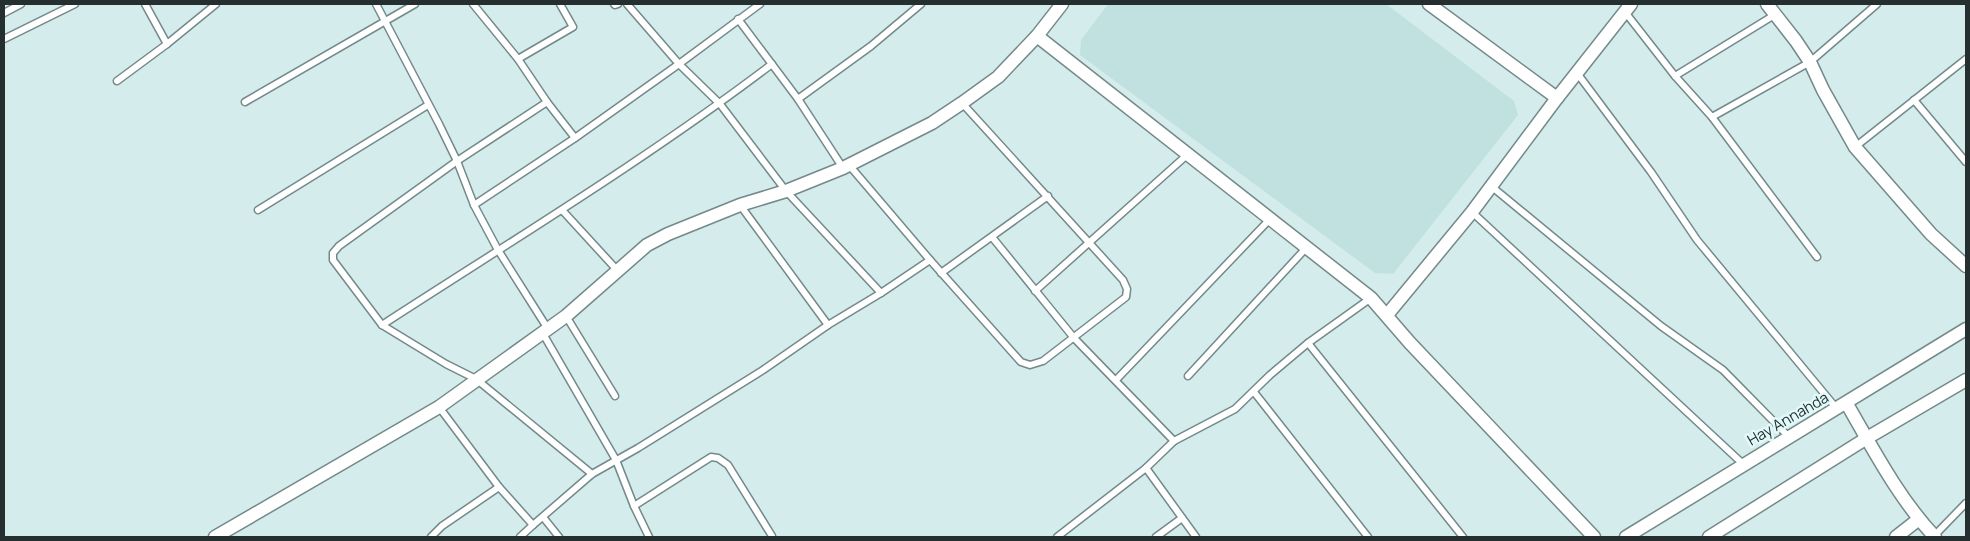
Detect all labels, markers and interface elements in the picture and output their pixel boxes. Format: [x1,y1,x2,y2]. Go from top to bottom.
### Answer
street label: Hay Annahda [1743,387,1832,450]

